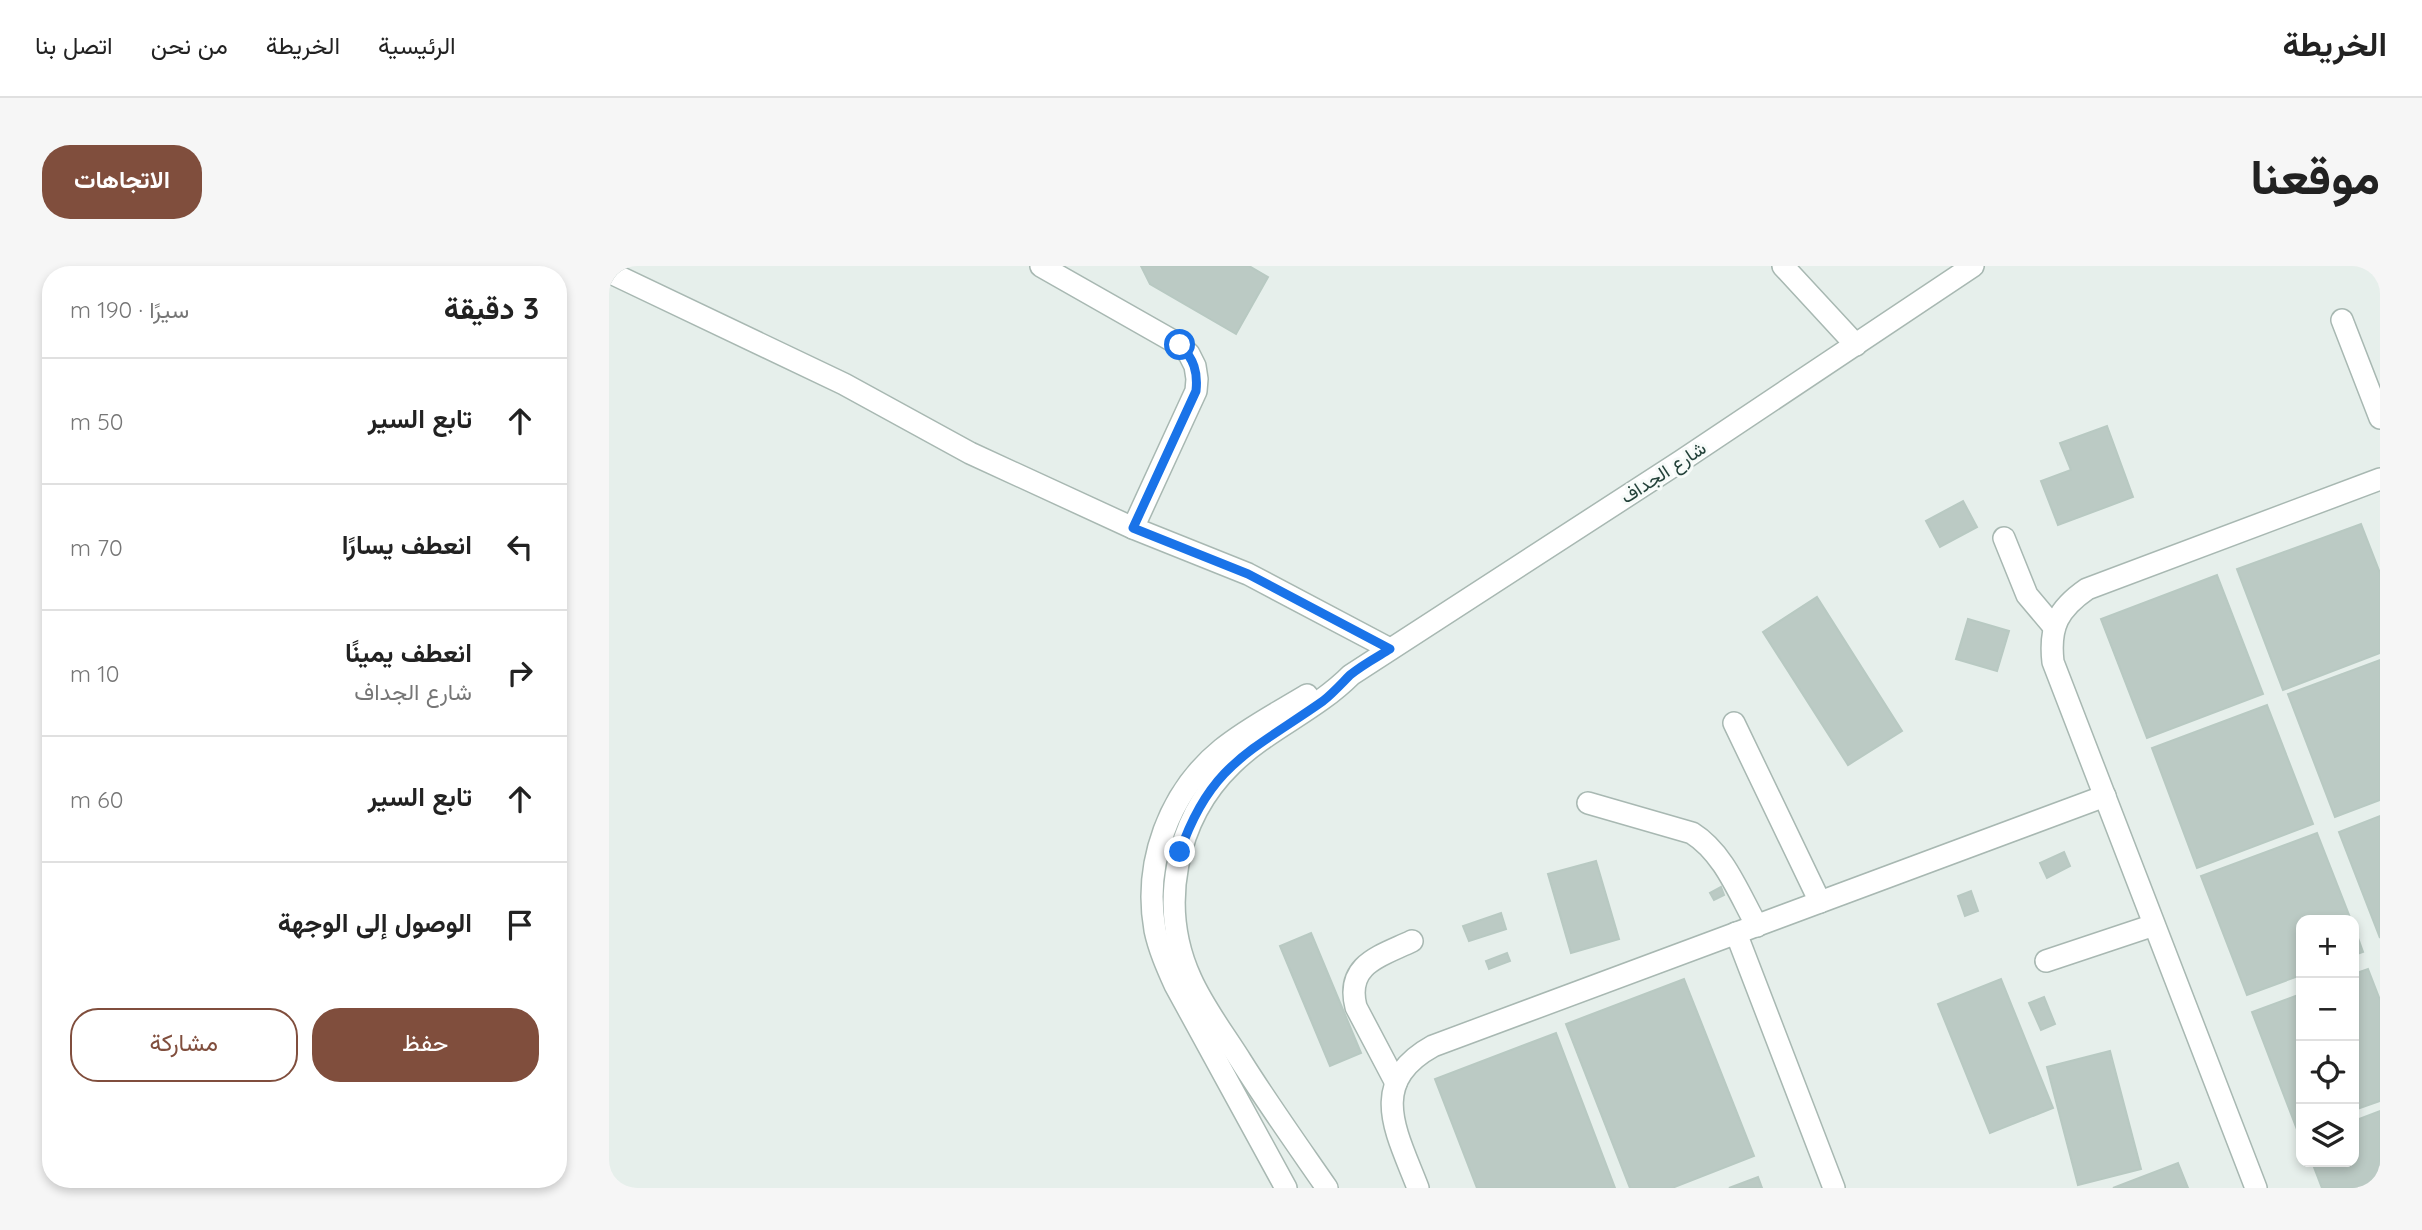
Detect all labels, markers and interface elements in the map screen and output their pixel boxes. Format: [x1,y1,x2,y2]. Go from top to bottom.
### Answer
text: الخريطة [2283,23,2387,64]
text: اتصل بنا [35,30,113,60]
text: من نحن [151,30,228,60]
text: الخريطة [266,30,340,60]
text: الرئيسية [378,30,456,60]
button: الاتجاهات [42,145,202,219]
text: موقعنا [2250,145,2380,206]
text: 3 دقيقة [444,289,539,327]
text: سيرًا · 190 m [70,295,189,324]
route start [1164,329,1195,360]
text: تابع السير [368,402,472,435]
icon: ahead [501,402,539,440]
text: 50 m [70,407,124,436]
street label: شارع الجداف [1616,435,1711,509]
text: انعطف يسارًا [342,528,472,561]
icon: left [501,528,539,566]
text: 70 m [70,533,123,562]
text: انعطف يمينًا [345,636,472,669]
icon: right [501,654,539,692]
text: 10 m [70,659,119,688]
text: شارع الجداف [354,677,472,706]
text: تابع السير [368,780,472,813]
icon: ahead [501,780,539,818]
text: 60 m [70,785,123,814]
route end [1164,836,1195,867]
text: الوصول إلى الوجهة [278,906,472,939]
icon: arrive [501,906,539,944]
map controls [2296,915,2359,1167]
button: + [2296,915,2359,978]
button: − [2296,978,2359,1041]
button: مشاركة [70,1008,298,1082]
button: حفظ [312,1008,539,1082]
button: locate [2296,1041,2359,1104]
button: layers [2296,1104,2359,1167]

